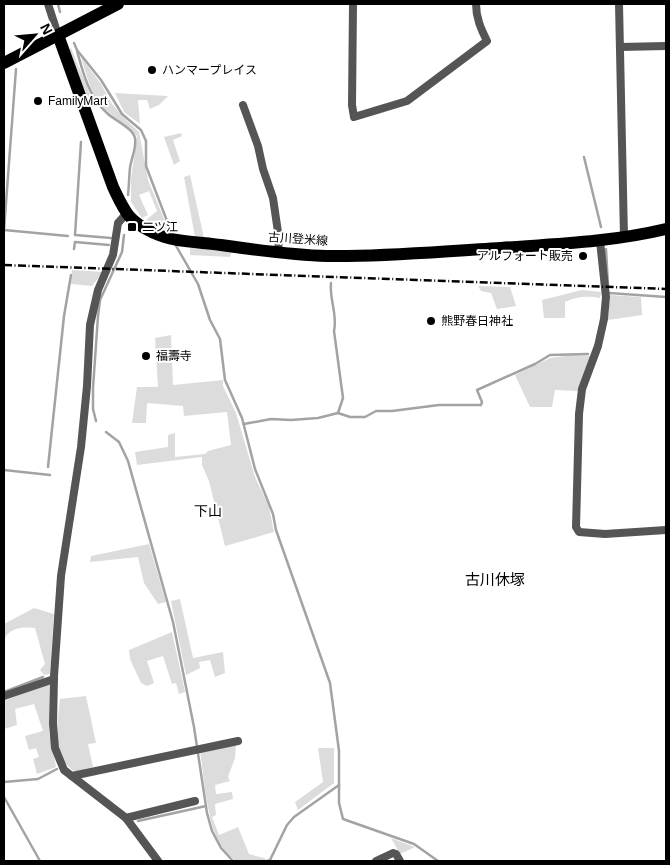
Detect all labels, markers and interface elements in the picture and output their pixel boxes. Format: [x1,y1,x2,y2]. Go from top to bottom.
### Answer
north arrow [10,10,60,60]
text: N [37,21,56,37]
place label: ハンマープレイス [162,63,257,77]
marker: ハンマープレイス [146,64,158,76]
place label: FamilyMart [48,94,108,108]
marker: FamilyMart [32,95,44,107]
place label: 二ツ江 [142,220,178,234]
marker: 二ツ江 [126,221,138,233]
street label: 古川登米線 [268,230,328,248]
place label: アルフォート販売 [477,249,573,263]
marker: アルフォート販売 [577,250,589,262]
place label: 熊野春日神社 [441,314,513,328]
marker: 熊野春日神社 [425,315,437,327]
place label: 福壽寺 [156,349,192,363]
marker: 福壽寺 [140,350,152,362]
district label: 下山 [194,503,222,519]
district label: 古川休塚 [465,571,525,588]

